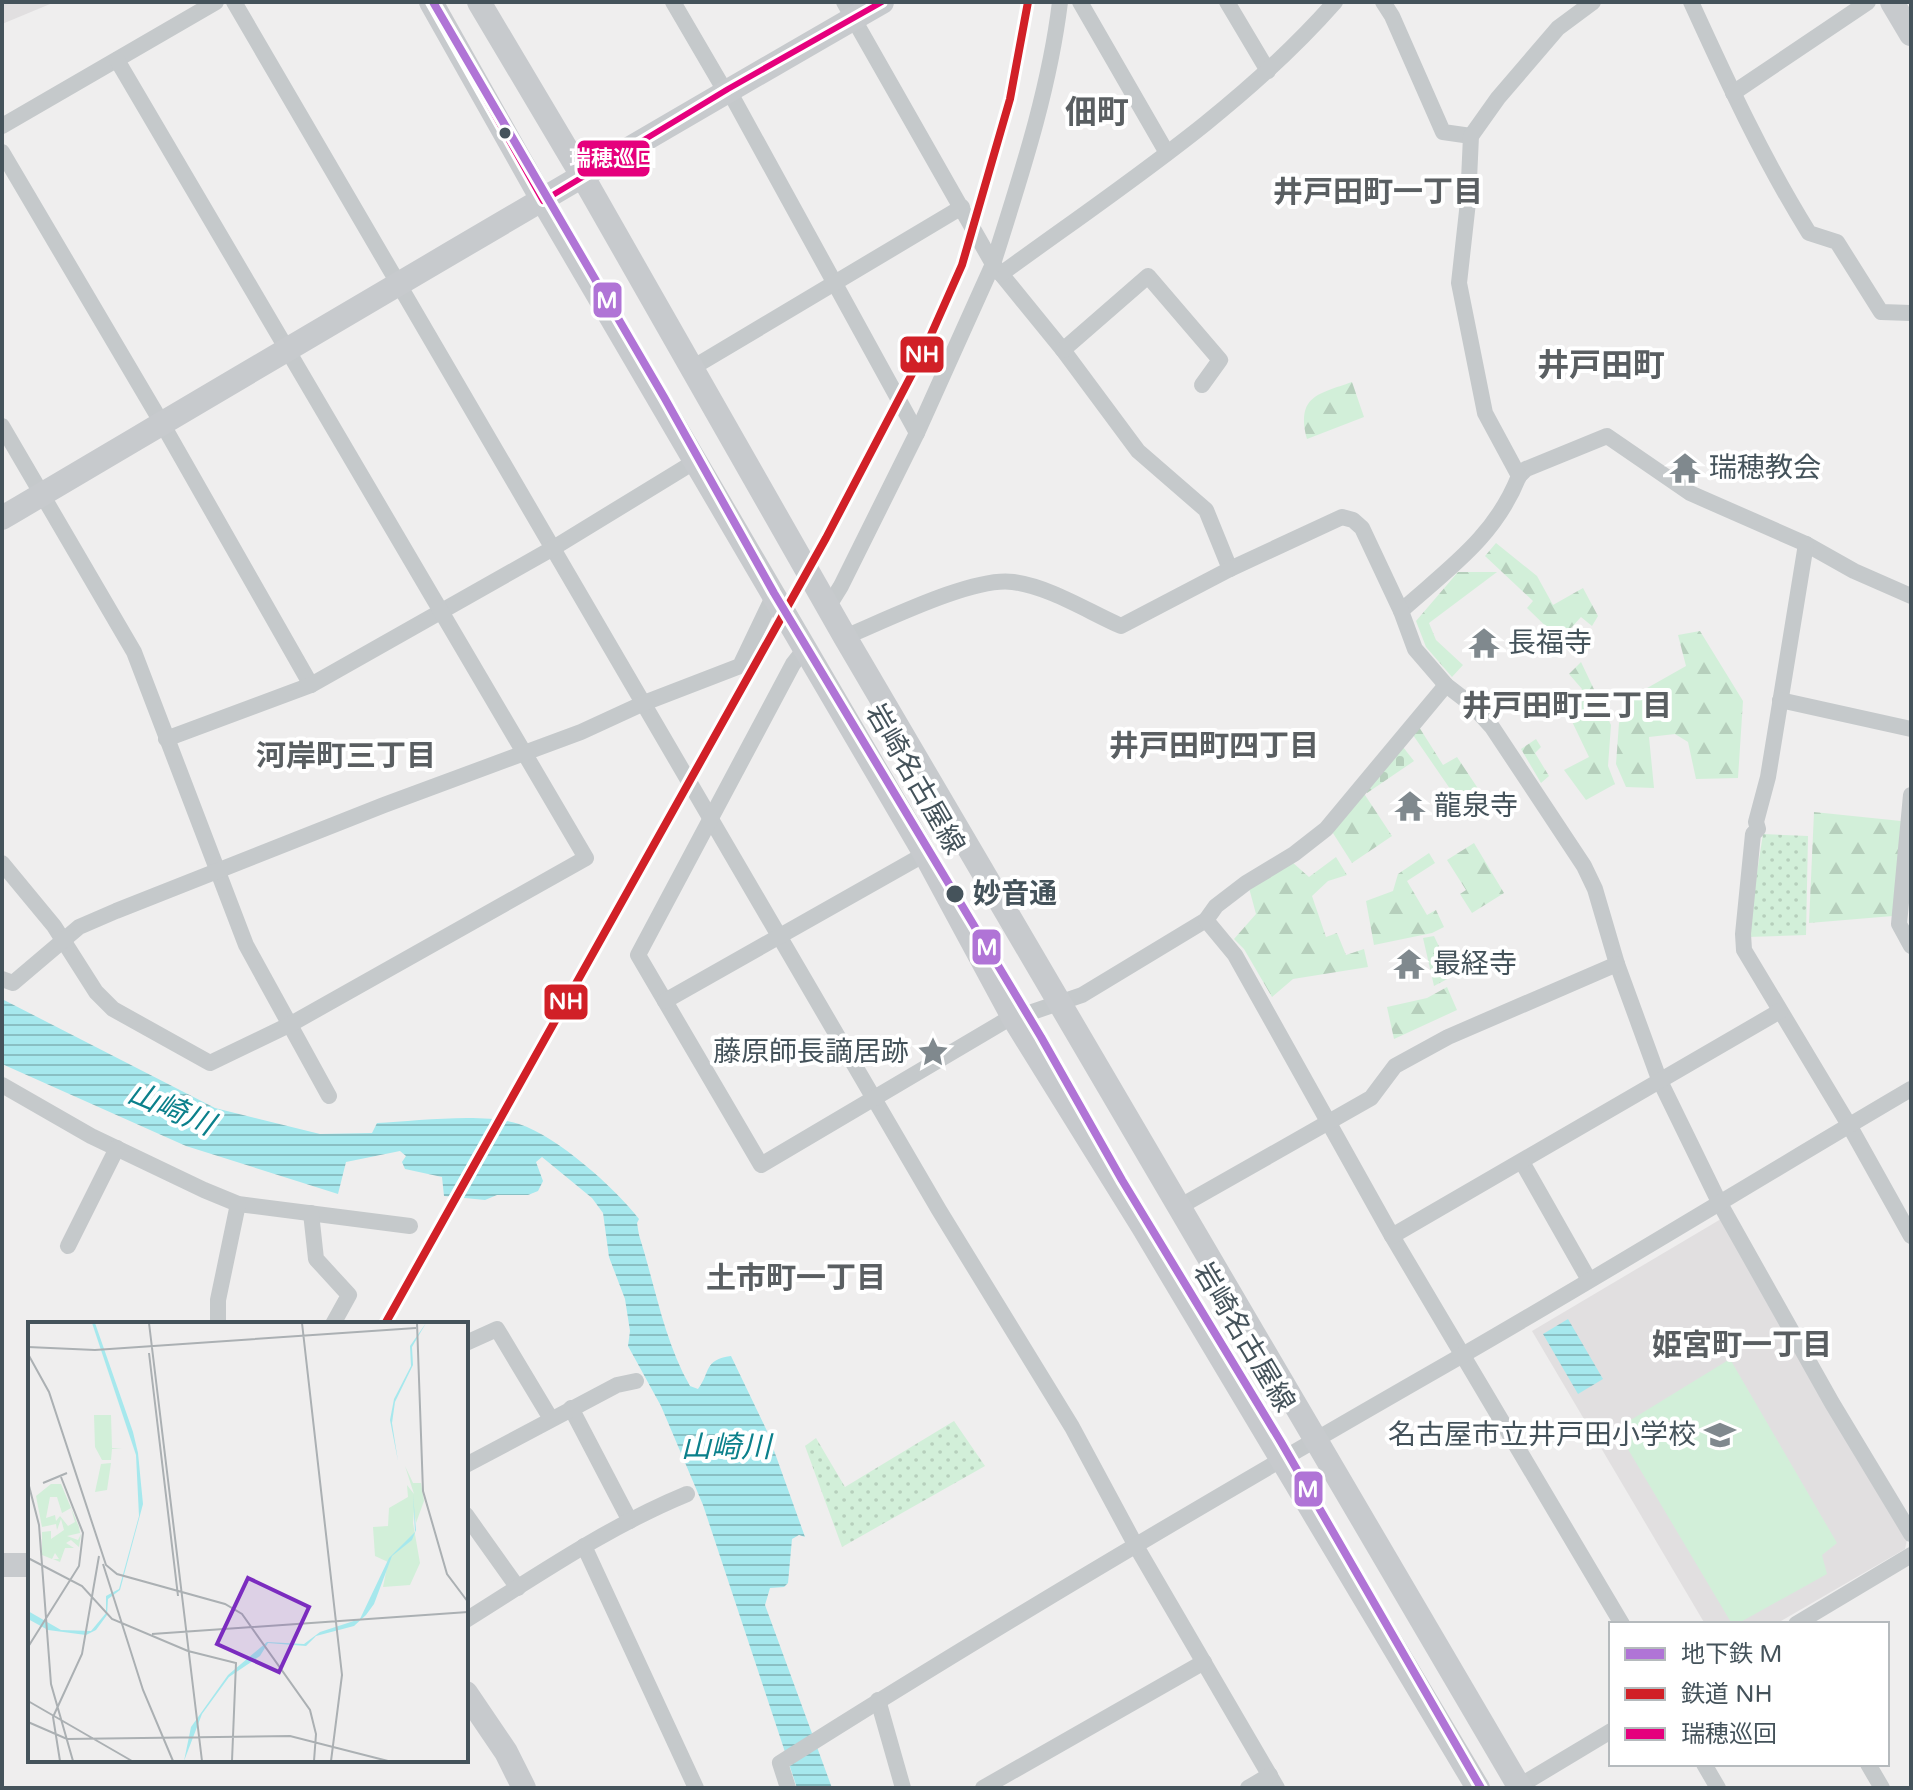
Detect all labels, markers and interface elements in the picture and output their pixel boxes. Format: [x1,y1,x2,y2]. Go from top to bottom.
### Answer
district label: 佃町 [1065,94,1129,132]
unlabelled marker [497,125,513,141]
line badge: 瑞穂巡回 [576,139,651,178]
text: 瑞穂巡回 [569,146,657,172]
district label: 井戸田町一丁目 [1273,174,1483,211]
line badge: M [592,281,623,319]
text: M [596,288,618,314]
line badge: NH [899,335,945,374]
text: NH [905,342,939,368]
district label: 井戸田町 [1537,347,1665,385]
temple icon: 瑞穂教会 [1668,451,1702,485]
place label: 瑞穂教会 [1709,451,1821,485]
temple icon: 長福寺 [1467,626,1501,660]
place label: 長福寺 [1508,626,1592,660]
district label: 井戸田町三丁目 [1462,688,1672,725]
street label: 岩崎名古屋線 [858,698,972,860]
district label: 井戸田町四丁目 [1109,728,1319,765]
district label: 河岸町三丁目 [256,738,436,775]
temple icon: 龍泉寺 [1393,789,1427,823]
place label: 龍泉寺 [1434,789,1518,823]
place label: 妙音通 [973,877,1057,911]
marker: 妙音通 [944,883,966,905]
line badge: M [971,928,1002,966]
text: M [976,935,998,961]
temple icon: 最経寺 [1392,947,1426,981]
place label: 最経寺 [1433,947,1517,981]
line badge: NH [543,983,589,1021]
text: NH [549,989,583,1015]
place label: 藤原師長謫居跡 [713,1035,909,1069]
place icon: 藤原師長謫居跡 [916,1035,950,1069]
water label: 山崎川 [122,1074,222,1145]
street label: 岩崎名古屋線 [1186,1256,1302,1418]
district label: 土市町一丁目 [706,1260,886,1297]
inset map [28,1322,468,1762]
district label: 姫宮町一丁目 [1652,1327,1832,1364]
place label: 名古屋市立井戸田小学校 [1388,1418,1696,1452]
school or university icon: 名古屋市立井戸田小学校 [1703,1418,1737,1452]
water label: 山崎川 [681,1429,774,1466]
line badge: M [1293,1470,1324,1508]
text: M [1297,1477,1319,1503]
legend [1609,1622,1889,1766]
text: 地下鉄 M [1681,1640,1782,1669]
text: 鉄道 NH [1681,1680,1773,1709]
text: 瑞穂巡回 [1681,1720,1777,1749]

